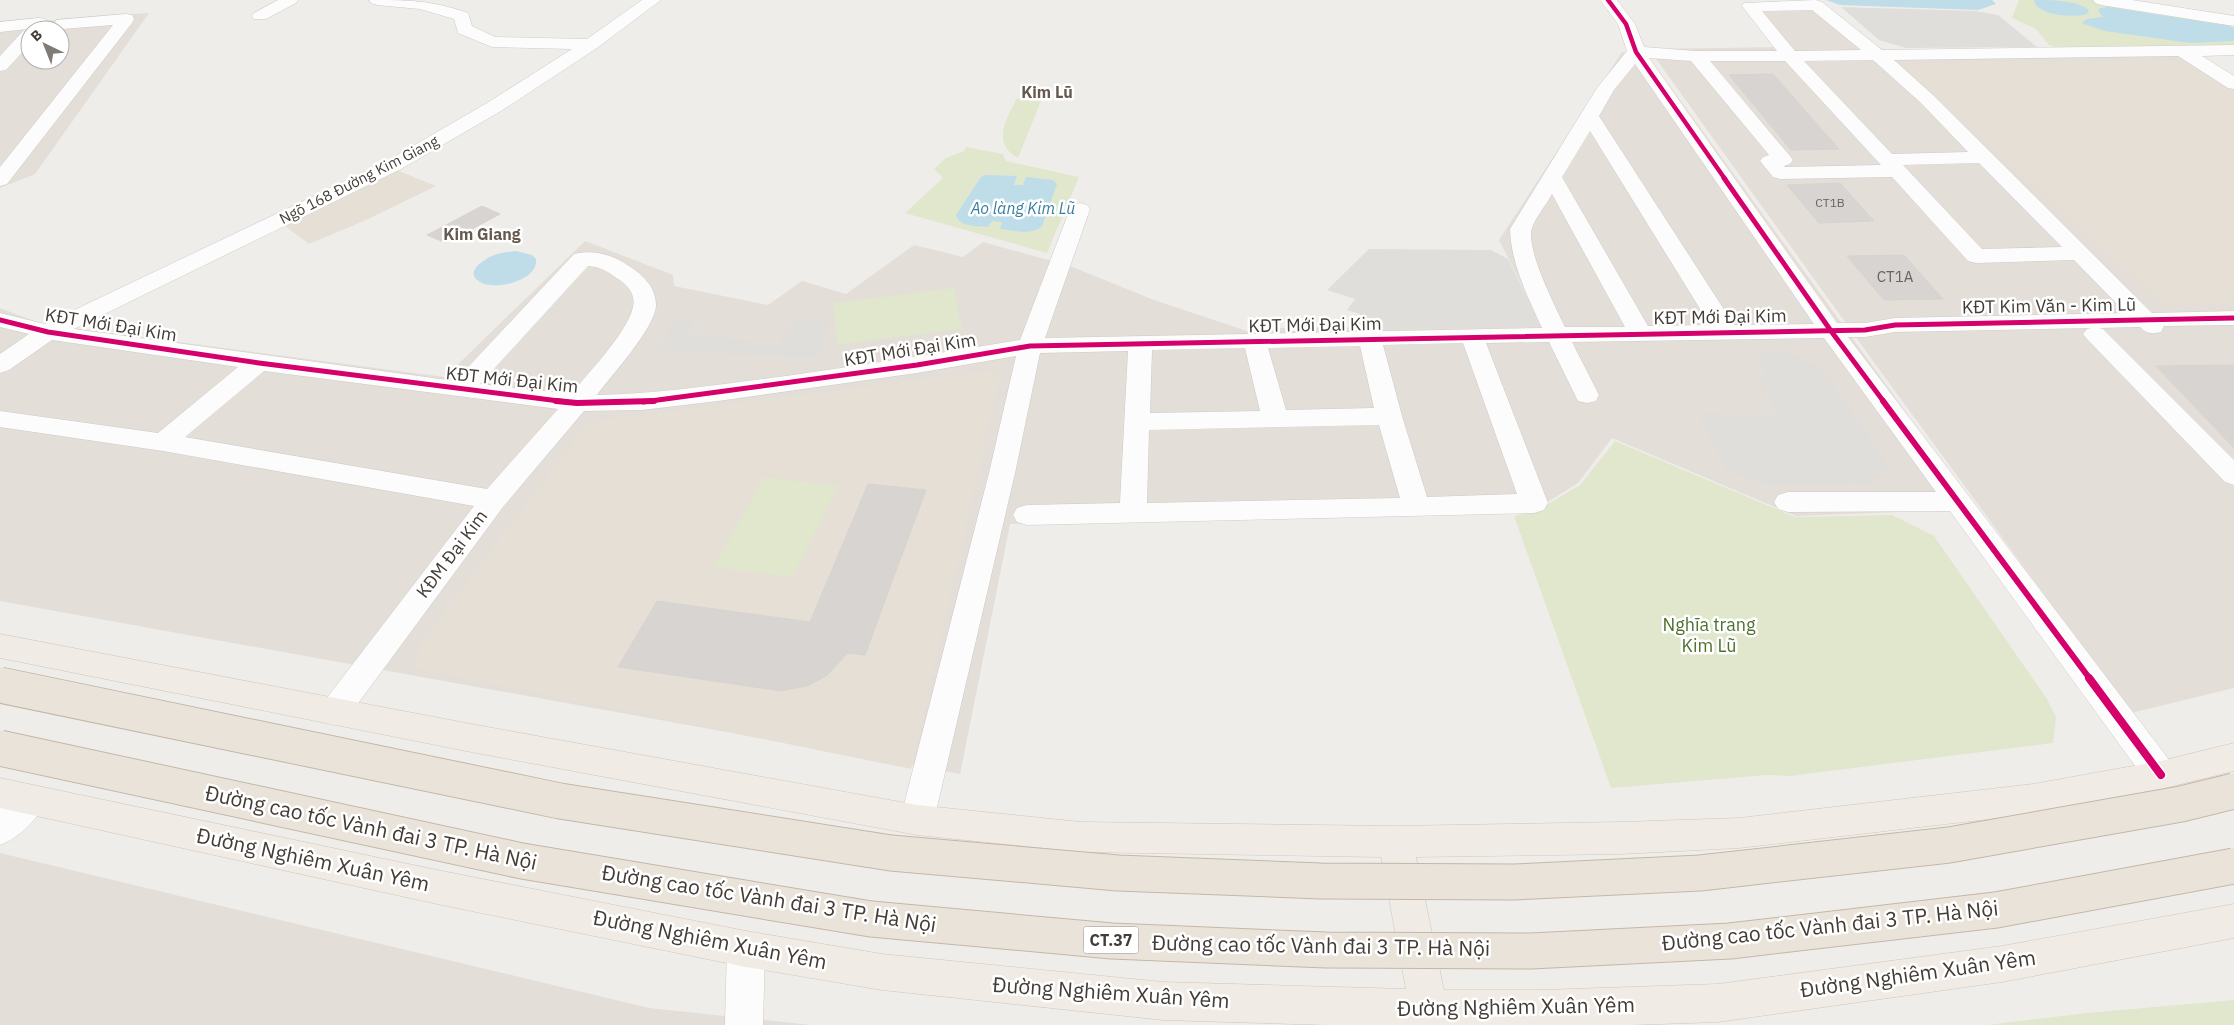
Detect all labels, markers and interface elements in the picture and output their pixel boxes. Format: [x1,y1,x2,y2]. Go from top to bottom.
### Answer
north arrow [20,20,70,70]
text: B [27,26,46,45]
district label: Kim Lũ [1021,82,1073,102]
street label: Ngõ 168 Đường Kim Giang [276,131,442,228]
house number: CT1B [1815,195,1845,210]
water label: Ao làng Kim Lũ [970,198,1075,218]
district label: Kim Giang [443,224,521,244]
house number: CT1A [1877,267,1914,286]
street label: KĐT Kim Văn - Kim Lũ [1962,292,2136,319]
street label: KĐT Mới Đại Kim [44,303,179,346]
street label: KĐT Mới Đại Kim [1653,304,1787,329]
street label: KĐT Mới Đại Kim [1248,312,1382,337]
street label: KĐT Mới Đại Kim [842,328,977,371]
street label: KĐT Mới Đại Kim [445,361,579,398]
street label: KĐM Đại Kim [411,505,492,602]
park label: Nghĩa trang Kim Lũ [1662,613,1756,657]
street label: Đường cao tốc Vành đai 3 TP. Hà Nội [203,778,540,876]
street label: Đường Nghiêm Xuân Yêm [194,821,432,897]
street label: Đường cao tốc Vành đai 3 TP. Hà Nội [600,858,938,938]
street label: Đường cao tốc Vành đai 3 TP. Hà Nội [1660,893,2000,957]
street label: Đường Nghiêm Xuân Yêm [591,903,830,975]
road number: CT.37 [1084,926,1138,954]
street label: Đường cao tốc Vành đai 3 TP. Hà Nội [1152,928,1490,962]
street label: Đường Nghiêm Xuân Yêm [1798,943,2038,1003]
street label: Đường Nghiêm Xuân Yêm [992,970,1231,1014]
street label: Đường Nghiêm Xuân Yêm [1397,990,1635,1022]

